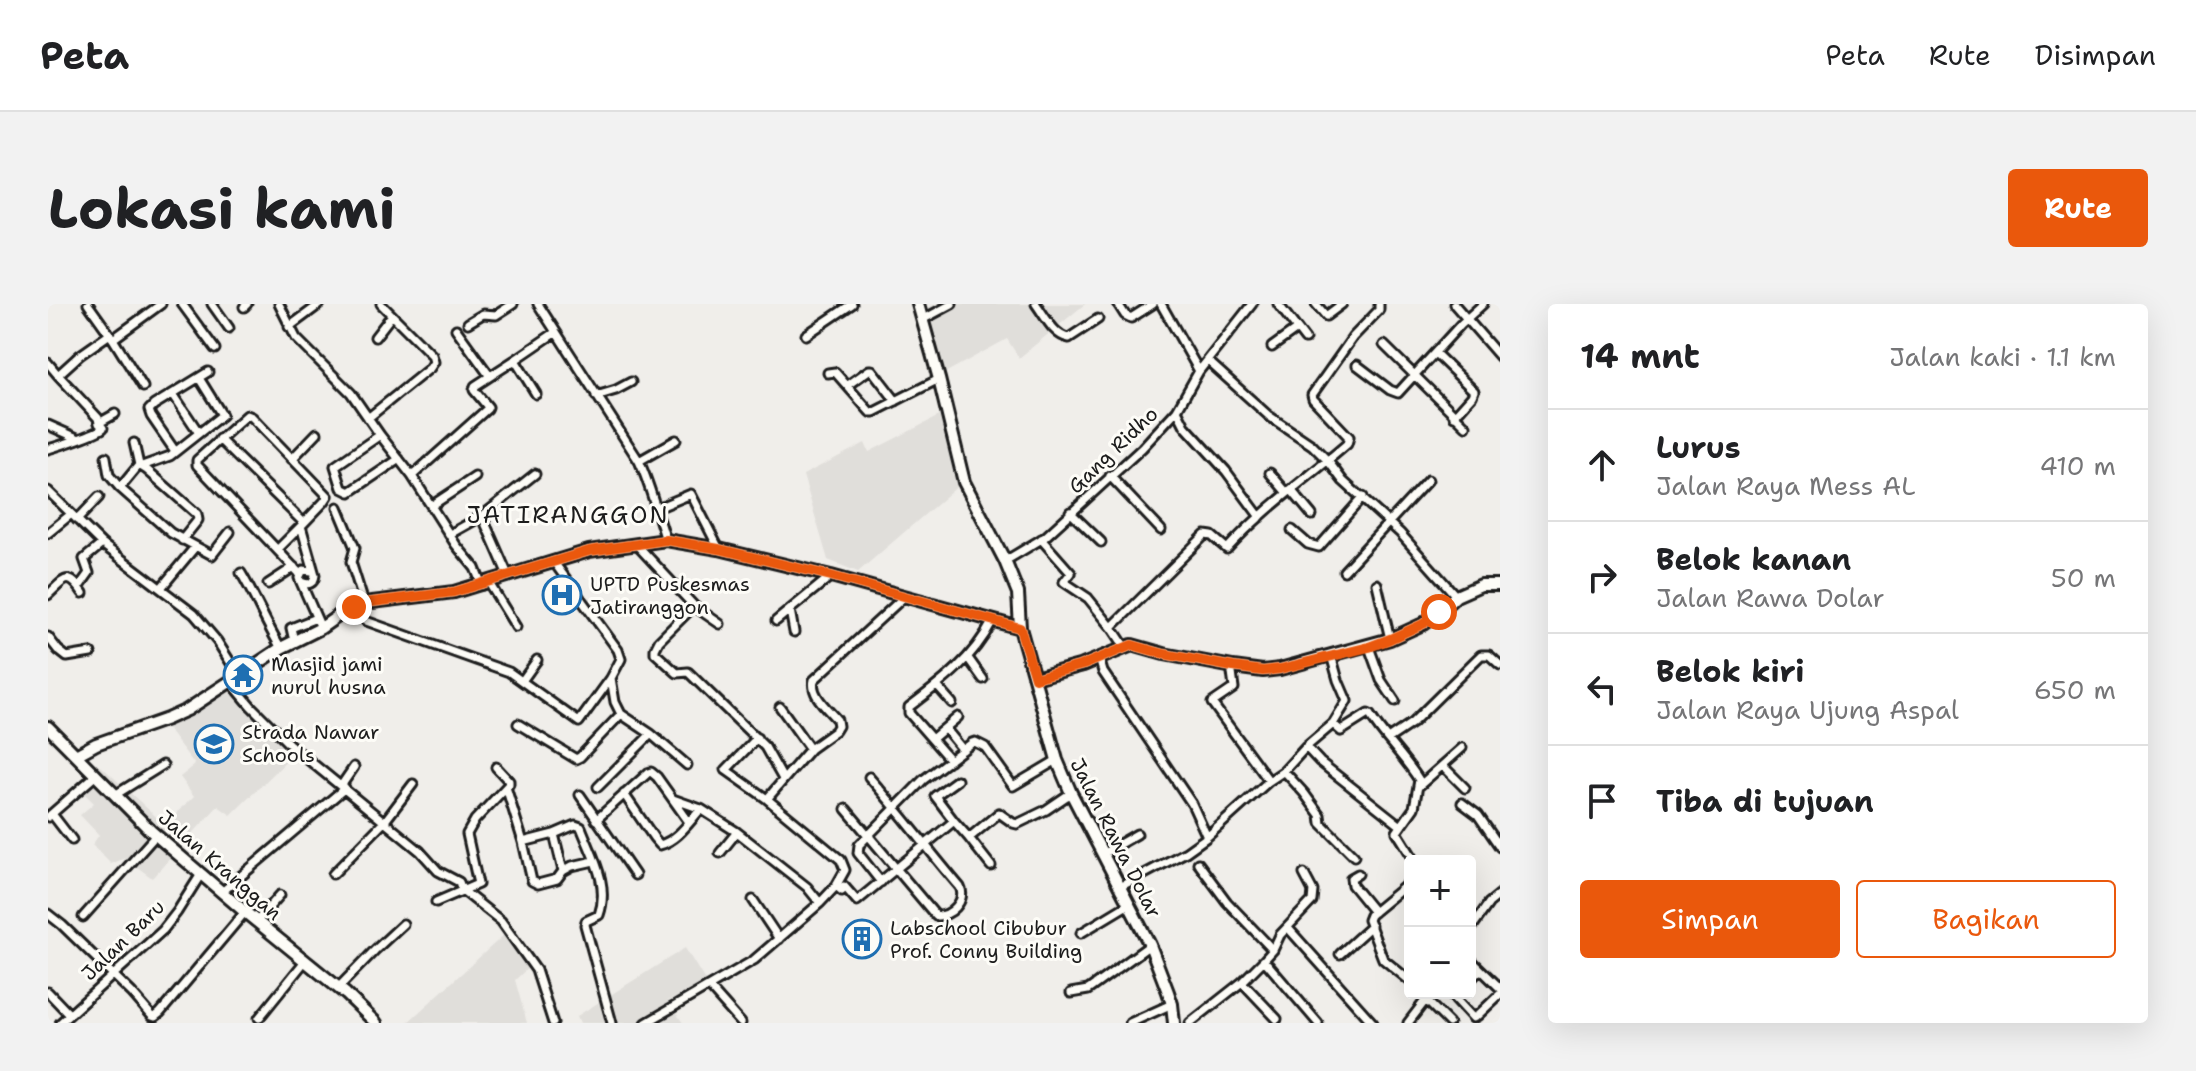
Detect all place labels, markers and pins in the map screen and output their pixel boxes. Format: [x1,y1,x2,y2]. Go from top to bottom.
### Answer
place label: UPTD Puskesmas Jatiranggon [590,571,750,620]
hospital icon: UPTD Puskesmas Jatiranggon [541,574,583,616]
place label: Masjid jami nurul husna [271,651,386,700]
temple icon: Masjid jami nurul husna [222,654,264,696]
place label: Strada Nawar Schools [242,719,379,768]
school or university icon: Strada Nawar Schools [193,723,235,765]
place label: Labschool Cibubur Prof. Conny Building [890,915,1082,964]
building icon: Labschool Cibubur Prof. Conny Building [841,918,883,960]

